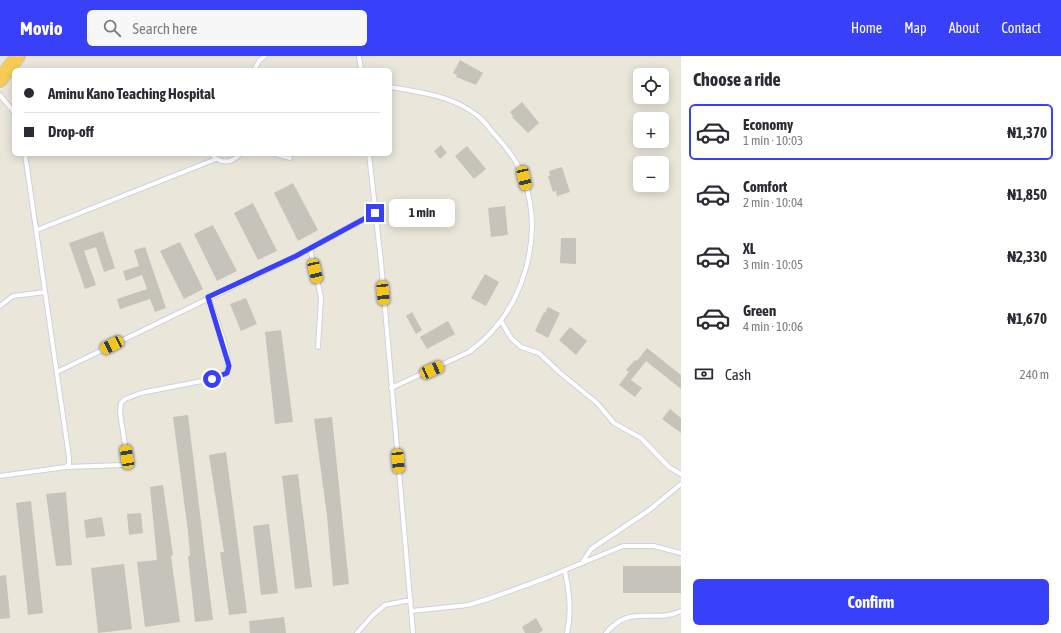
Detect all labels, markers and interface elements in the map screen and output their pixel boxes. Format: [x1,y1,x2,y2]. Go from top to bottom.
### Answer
search box [87,10,367,46]
text: Movio [20,17,63,39]
icon: search [101,17,123,39]
text: Search here [133,20,197,37]
text: Home [851,20,882,36]
text: Map [904,20,927,36]
text: About [949,20,980,36]
text: Contact [1002,20,1041,36]
map controls [633,68,669,192]
button: locate [633,68,669,104]
text: Choose a ride [693,69,781,90]
text: Aminu Kano Teaching Hospital [48,85,215,102]
button: + [633,112,669,148]
icon: car [695,114,731,150]
text: Economy [743,116,793,133]
text: Drop-off [48,123,94,140]
text: ₦1,370 [1007,124,1047,141]
text: 1 min · 10:03 [743,133,803,148]
button: − [633,156,669,192]
car [515,165,533,191]
icon: car [695,176,731,212]
text: Comfort [743,178,787,195]
text: ₦1,850 [1007,186,1047,203]
text: 2 min · 10:04 [743,195,803,210]
callout: 1 min [389,199,455,227]
route end [366,204,384,222]
text: 1 min [409,205,435,220]
icon: car [695,238,731,274]
text: XL [743,240,756,257]
text: ₦2,330 [1007,248,1047,265]
text: 3 min · 10:05 [743,257,803,272]
car [306,258,324,284]
car [376,281,390,305]
icon: car [695,300,731,336]
text: Green [743,302,776,319]
text: ₦1,670 [1007,310,1047,327]
text: 4 min · 10:06 [743,319,803,334]
car [99,334,125,356]
car [419,360,445,380]
icon: cash [693,363,715,385]
text: Cash [725,366,751,383]
text: 240 m [1020,367,1049,382]
route start [203,370,221,388]
car [119,444,135,470]
car [391,449,405,473]
button: Confirm [693,579,1049,625]

